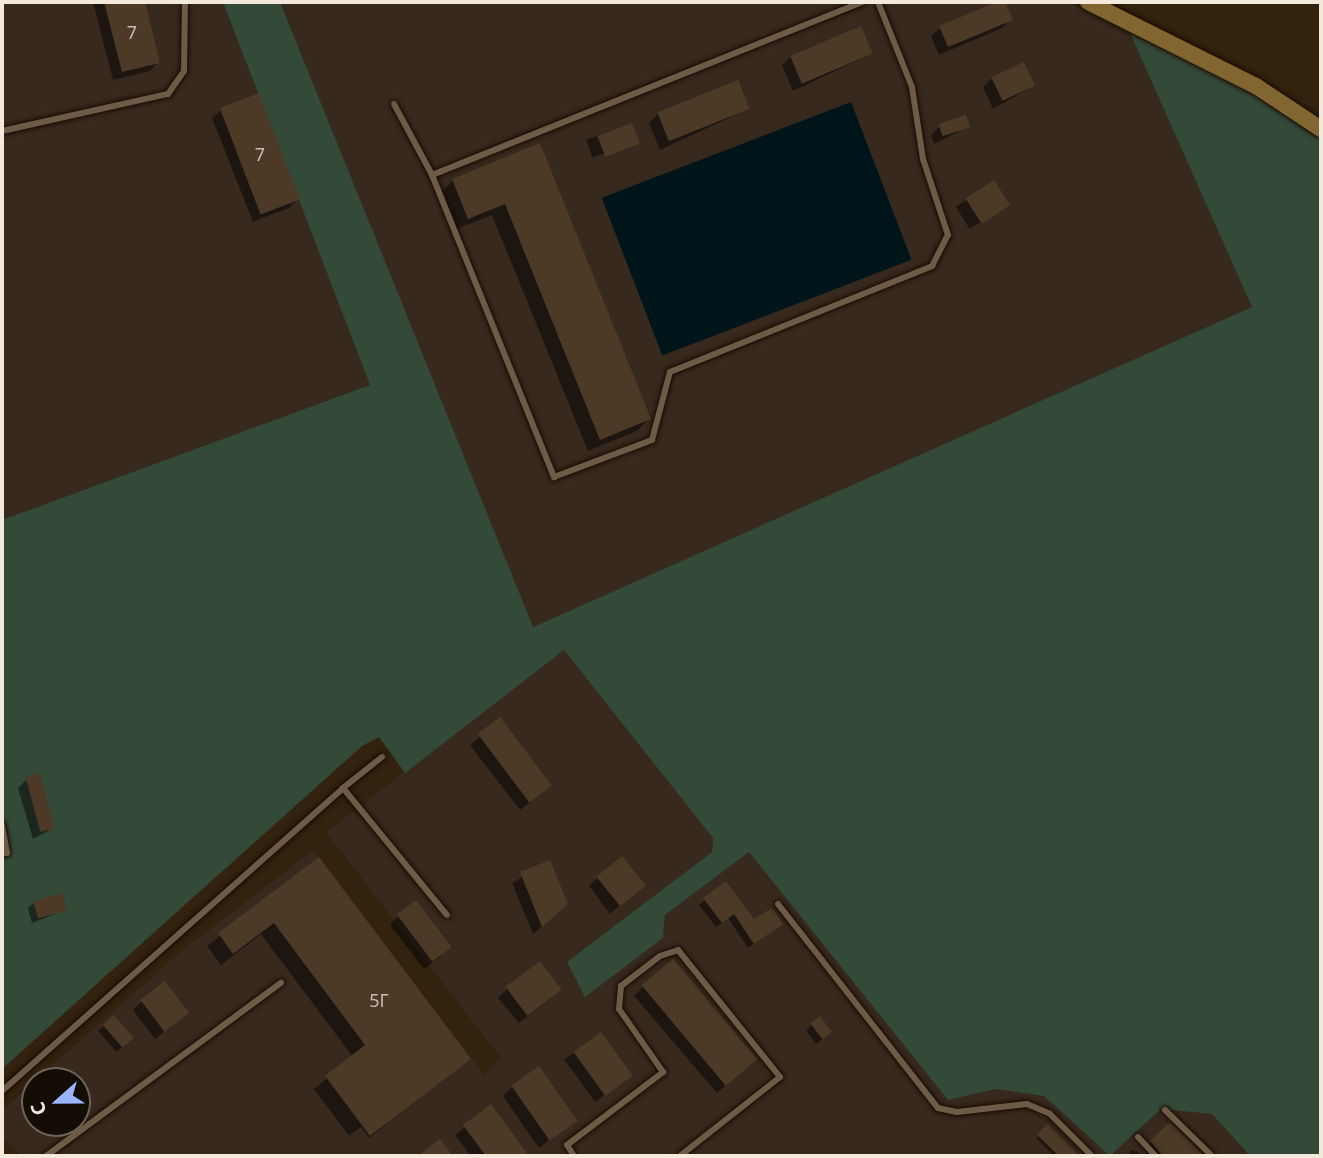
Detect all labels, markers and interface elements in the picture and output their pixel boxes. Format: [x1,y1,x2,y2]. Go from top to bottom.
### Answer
house number: 7 [127,21,137,43]
house number: 7 [255,143,265,165]
house number: 5Г [369,989,389,1011]
north arrow [21,1067,91,1137]
text: С [24,1098,53,1119]

